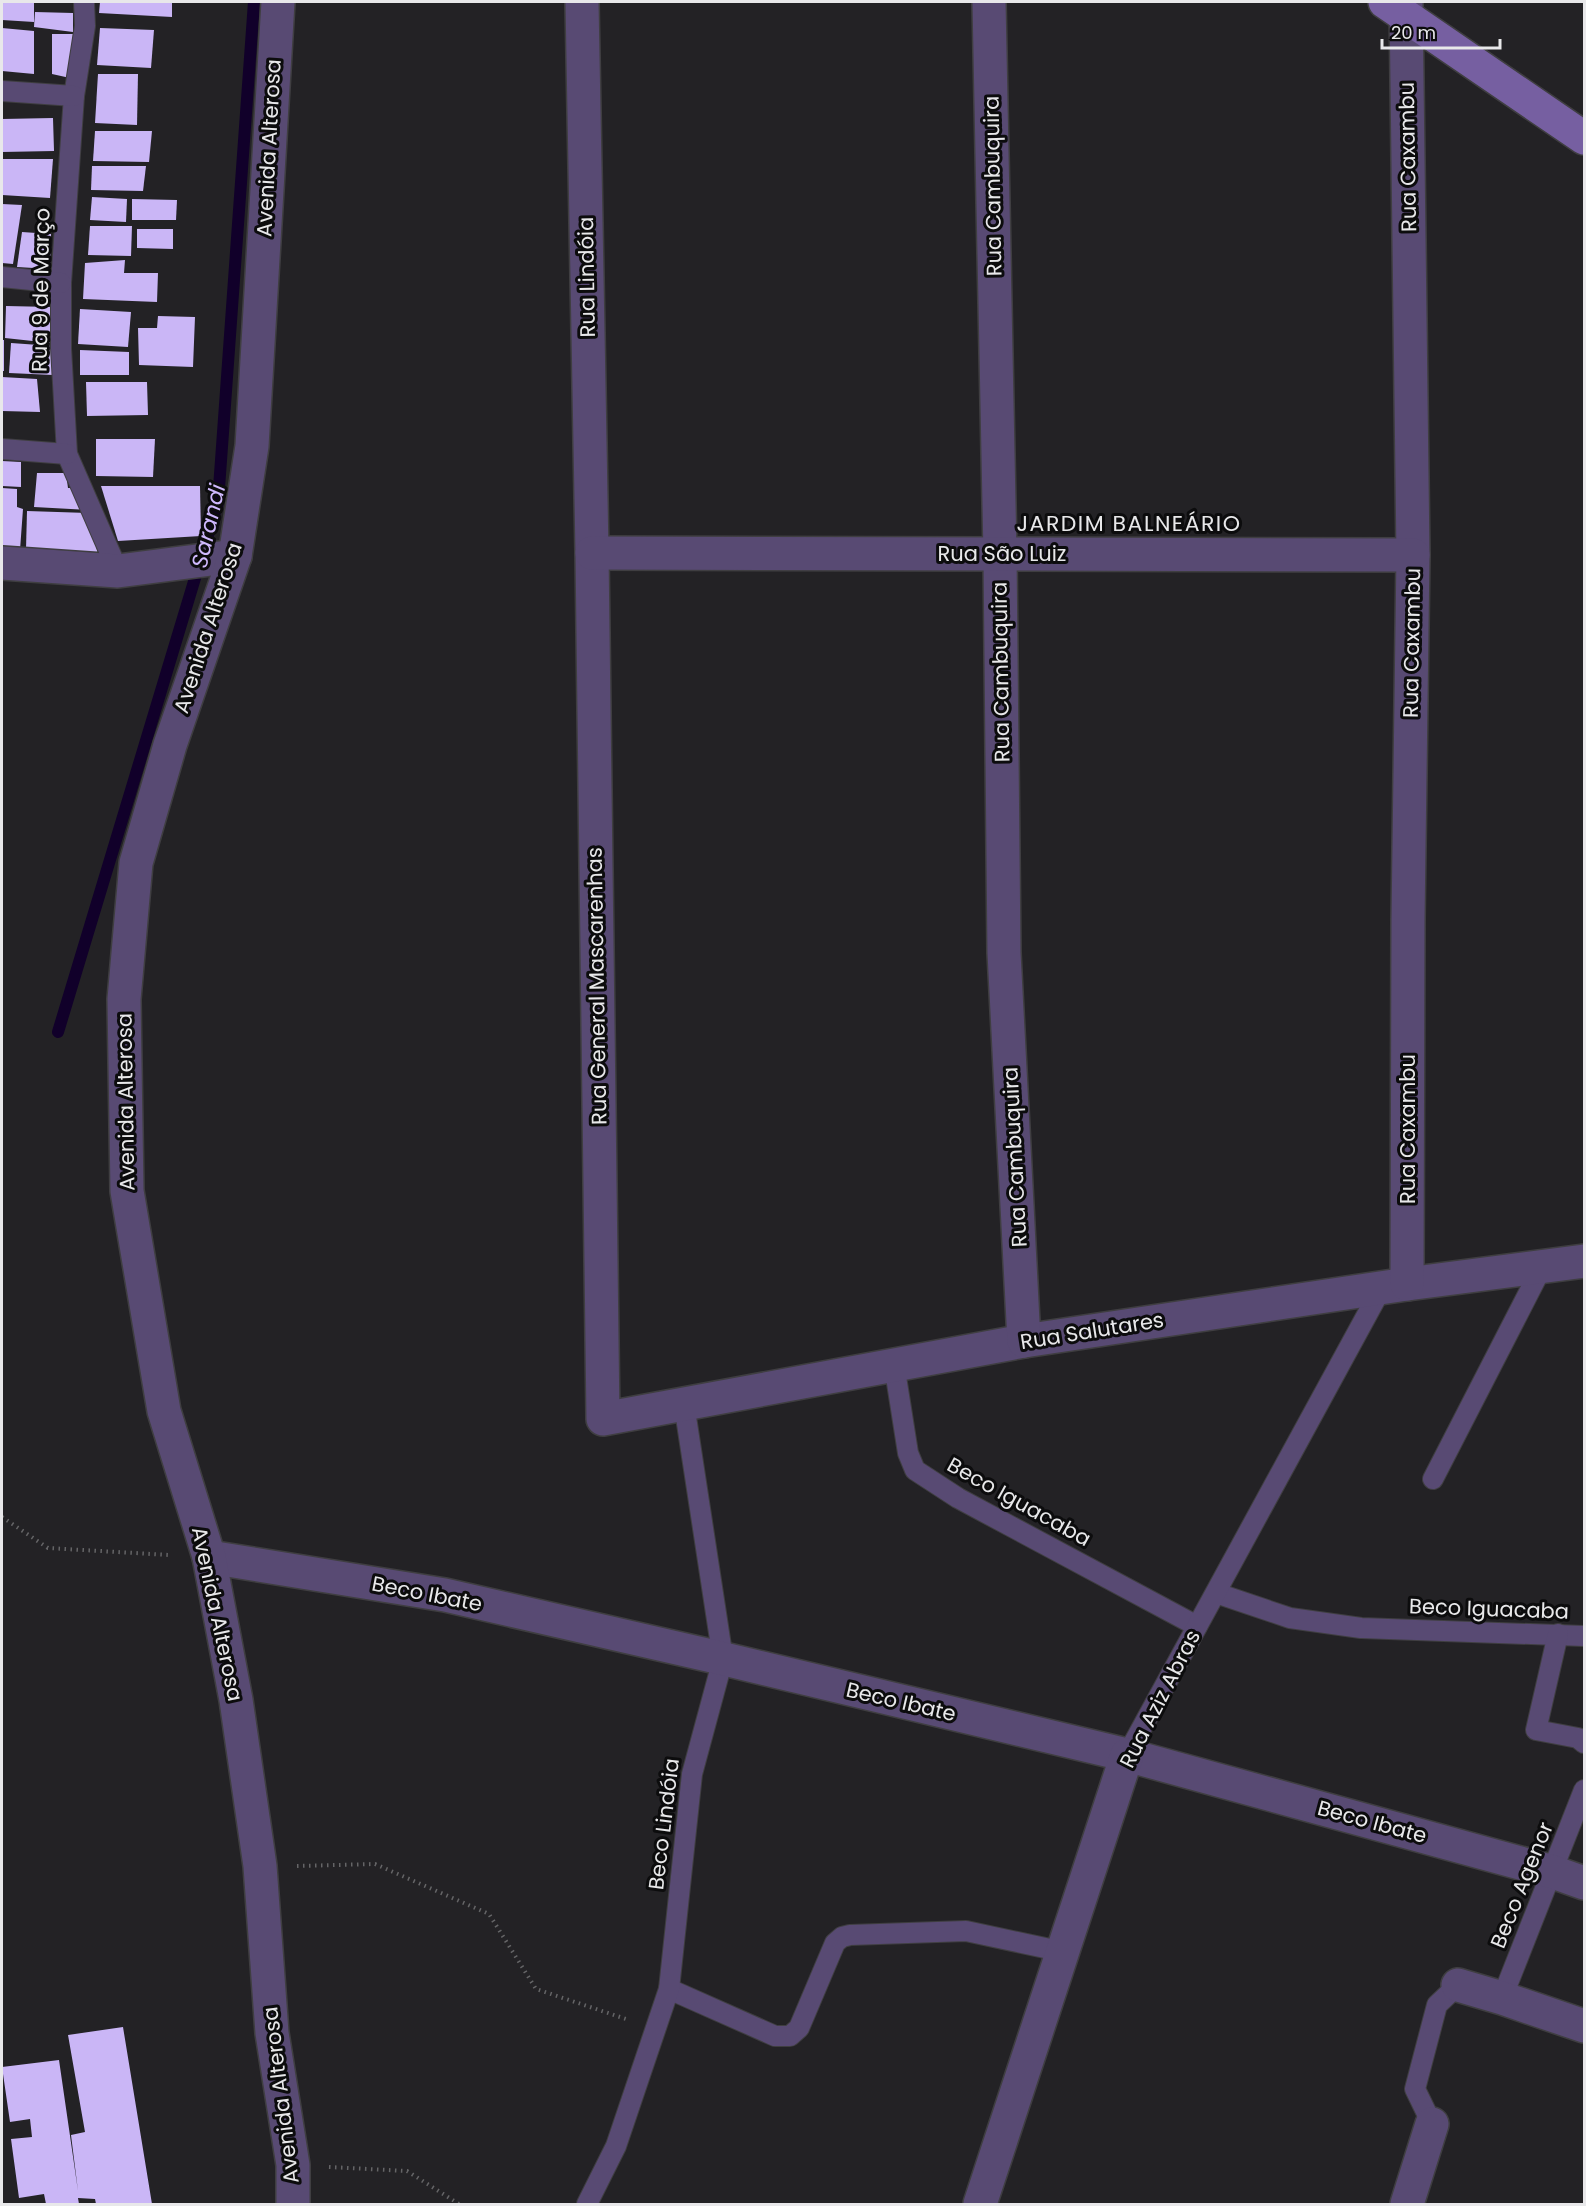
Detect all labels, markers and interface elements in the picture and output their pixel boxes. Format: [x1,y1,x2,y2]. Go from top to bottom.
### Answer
scale bar [1382,12,1500,50]
text: 20 m [1391,20,1436,45]
street label: Avenida Alterosa [249,58,288,238]
street label: Rua Caxambu [1392,82,1423,232]
street label: Rua Cambuquira [976,96,1009,277]
street label: Rua 9 de Março [25,208,56,372]
street label: Rua Lindóia [571,216,602,338]
water label: Sarandi [184,481,233,571]
district label: JARDIM BALNEÁRIO [1016,508,1242,539]
street label: Avenida Alterosa [166,539,249,717]
street label: Rua São Luiz [938,539,1066,568]
street label: Rua Caxambu [1396,568,1427,718]
street label: Rua Cambuquira [984,582,1017,763]
street label: Rua General Mascarenhas [580,847,613,1125]
street label: Avenida Alterosa [109,1013,142,1191]
street label: Rua Caxambu [1393,1054,1422,1204]
street label: Rua Cambuquira [995,1066,1034,1248]
street label: Rua Salutares [1018,1305,1166,1356]
street label: Beco Iguacaba [942,1450,1096,1553]
street label: Avenida Alterosa [185,1524,250,1704]
street label: Beco Ibate [369,1569,485,1618]
street label: Beco Iguacaba [1409,1591,1569,1626]
street label: Rua Aziz Abras [1112,1625,1207,1773]
street label: Beco Ibate [843,1675,959,1728]
street label: Beco Lindóia [641,1756,686,1891]
street label: Beco Ibate [1314,1793,1430,1850]
street label: Beco Agenor [1483,1817,1560,1952]
street label: Avenida Alterosa [255,2005,306,2185]

